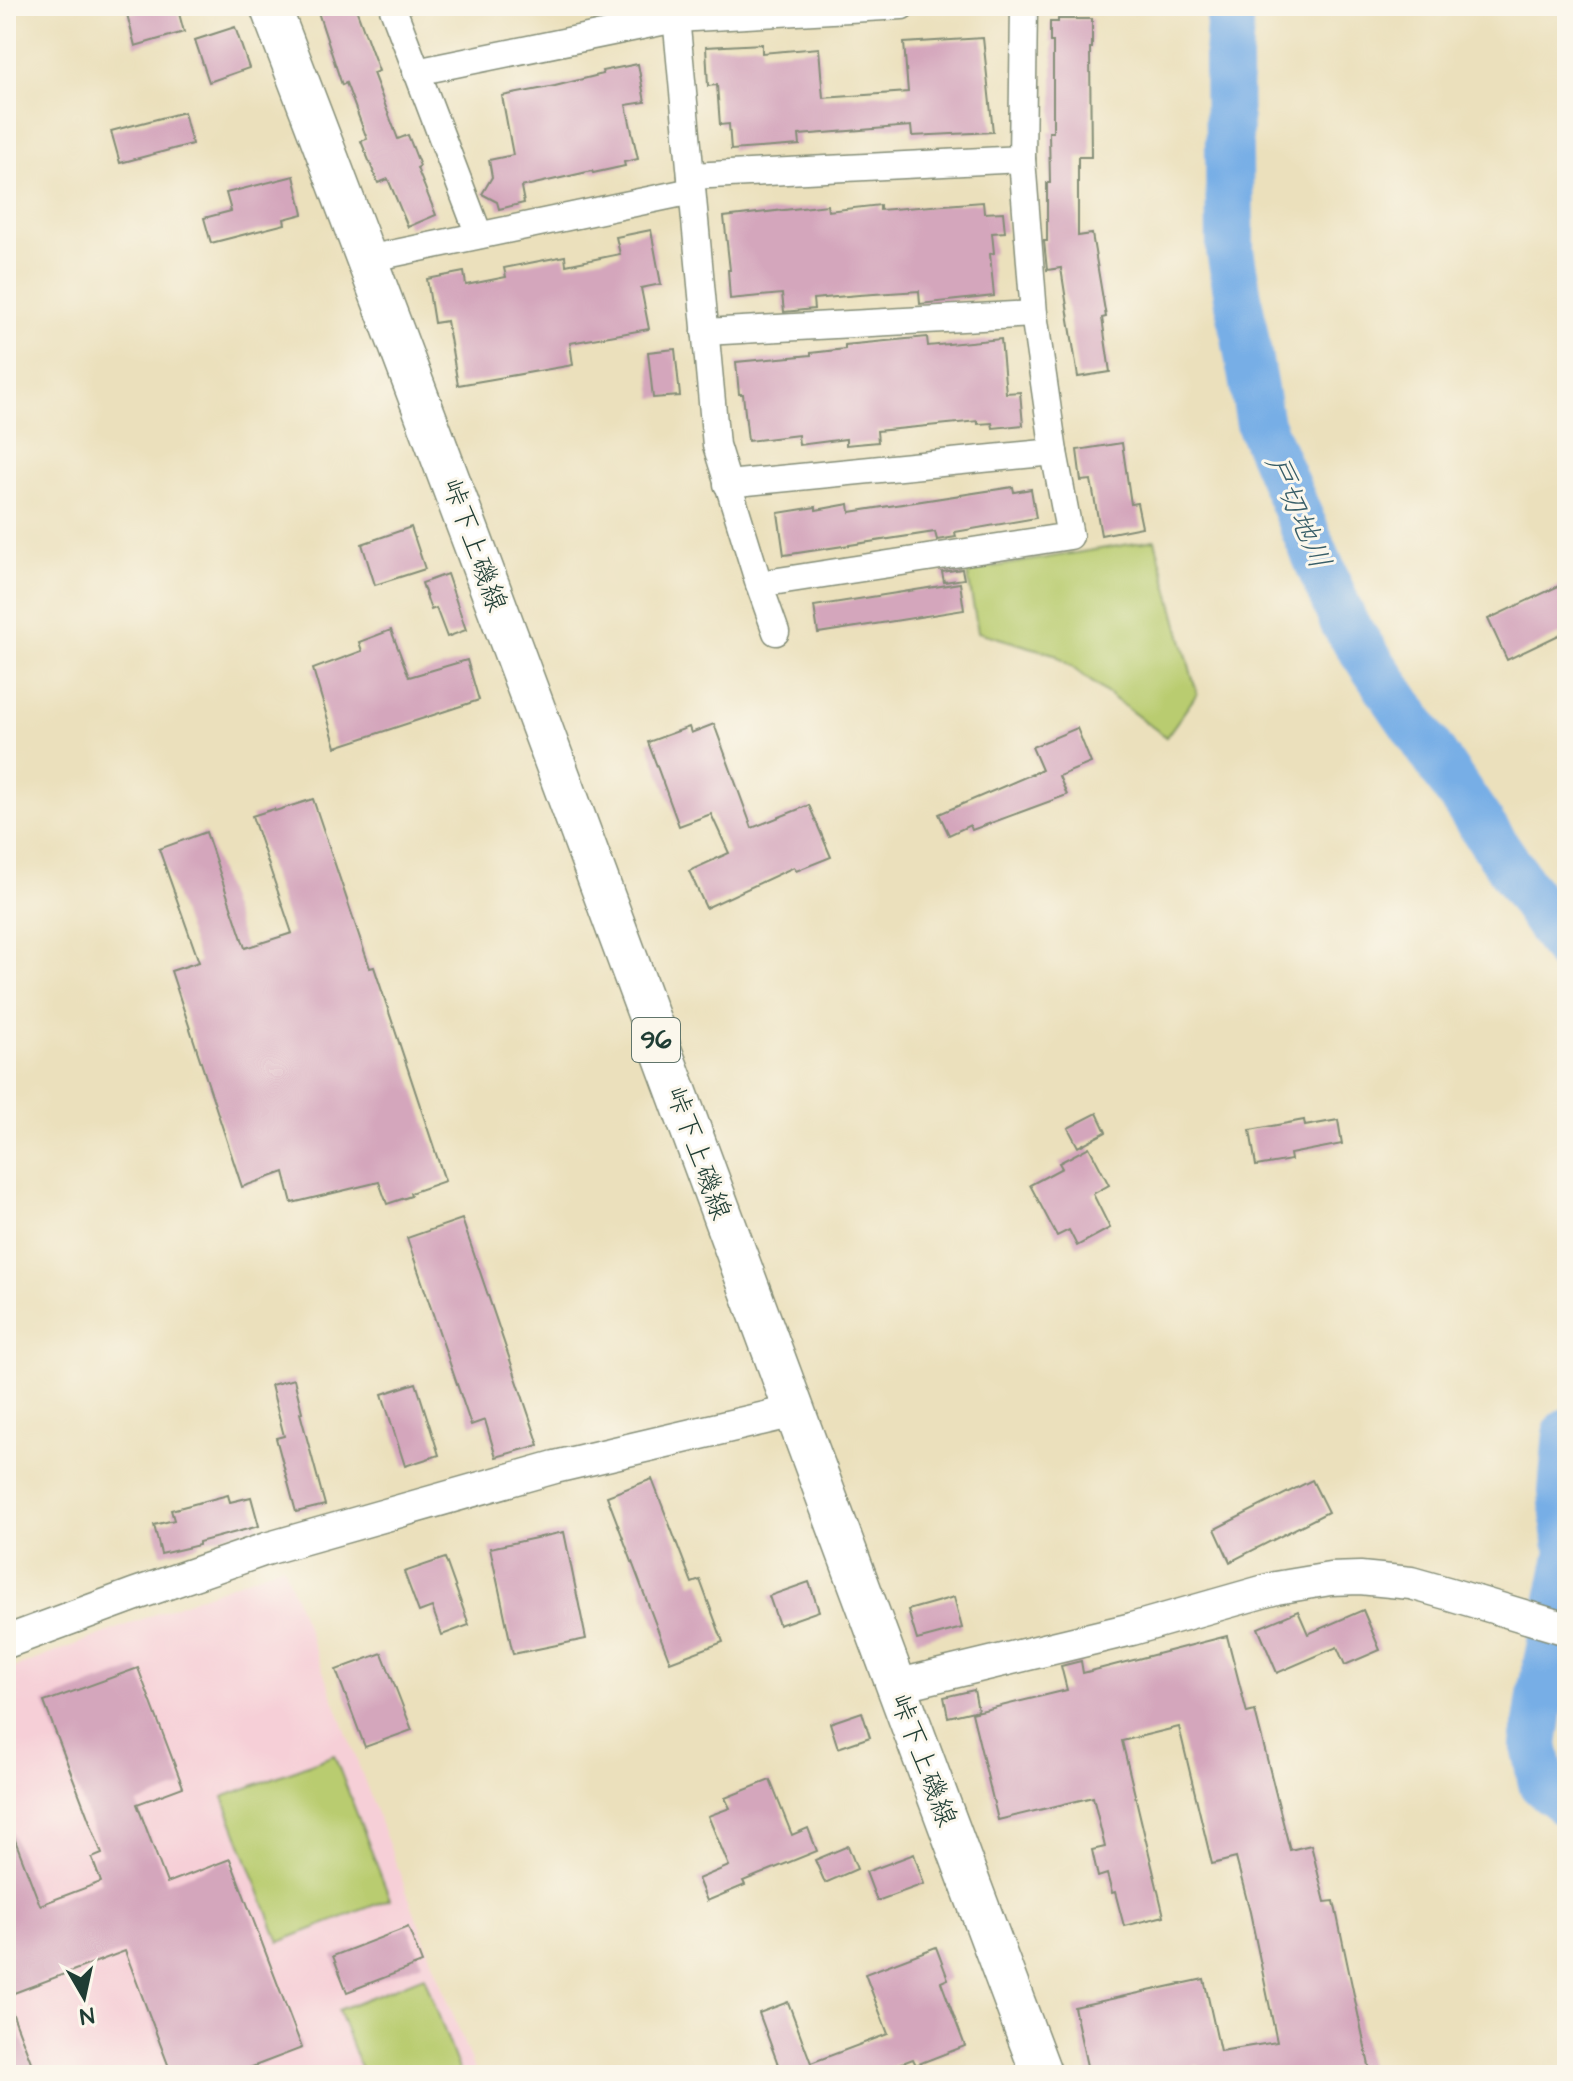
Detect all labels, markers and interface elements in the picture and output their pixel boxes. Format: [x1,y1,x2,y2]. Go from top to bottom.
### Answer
water label: 戸切地川 [1255,449,1341,575]
street label: 峠下上磯線 [432,473,516,617]
road number: 96 [632,1018,680,1062]
street label: 峠下上磯線 [656,1081,740,1225]
street label: 峠下上磯線 [880,1688,966,1832]
north arrow [44,1957,124,2037]
text: N [77,1999,96,2032]

